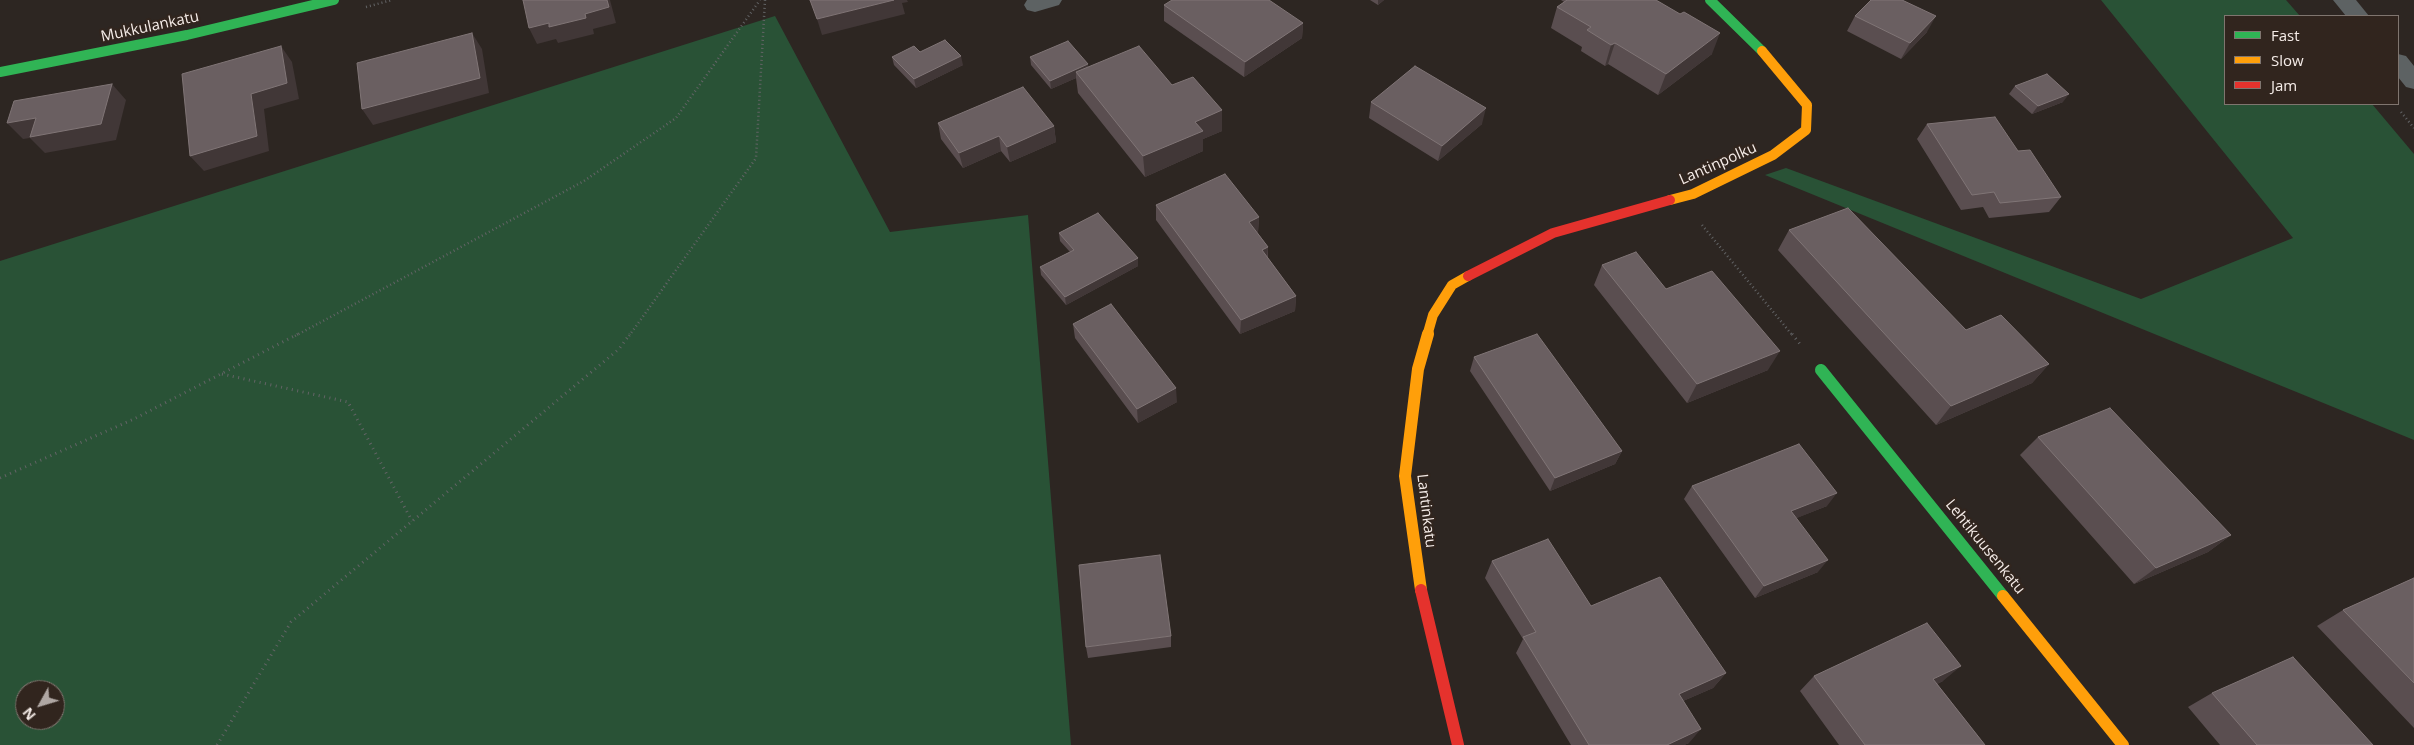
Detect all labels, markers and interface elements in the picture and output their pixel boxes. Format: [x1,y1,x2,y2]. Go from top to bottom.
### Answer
street label: Mukkulankatu [99,8,201,46]
legend [2224,15,2399,105]
text: Fast [2271,25,2300,45]
text: Slow [2271,50,2304,70]
text: Jam [2271,75,2297,95]
street label: Lantinpolku [1677,139,1759,189]
street label: Lantinkatu [1413,473,1439,549]
street label: Lehtikuusenkatu [1941,496,2029,598]
north arrow [15,680,65,730]
text: N [18,704,40,725]

